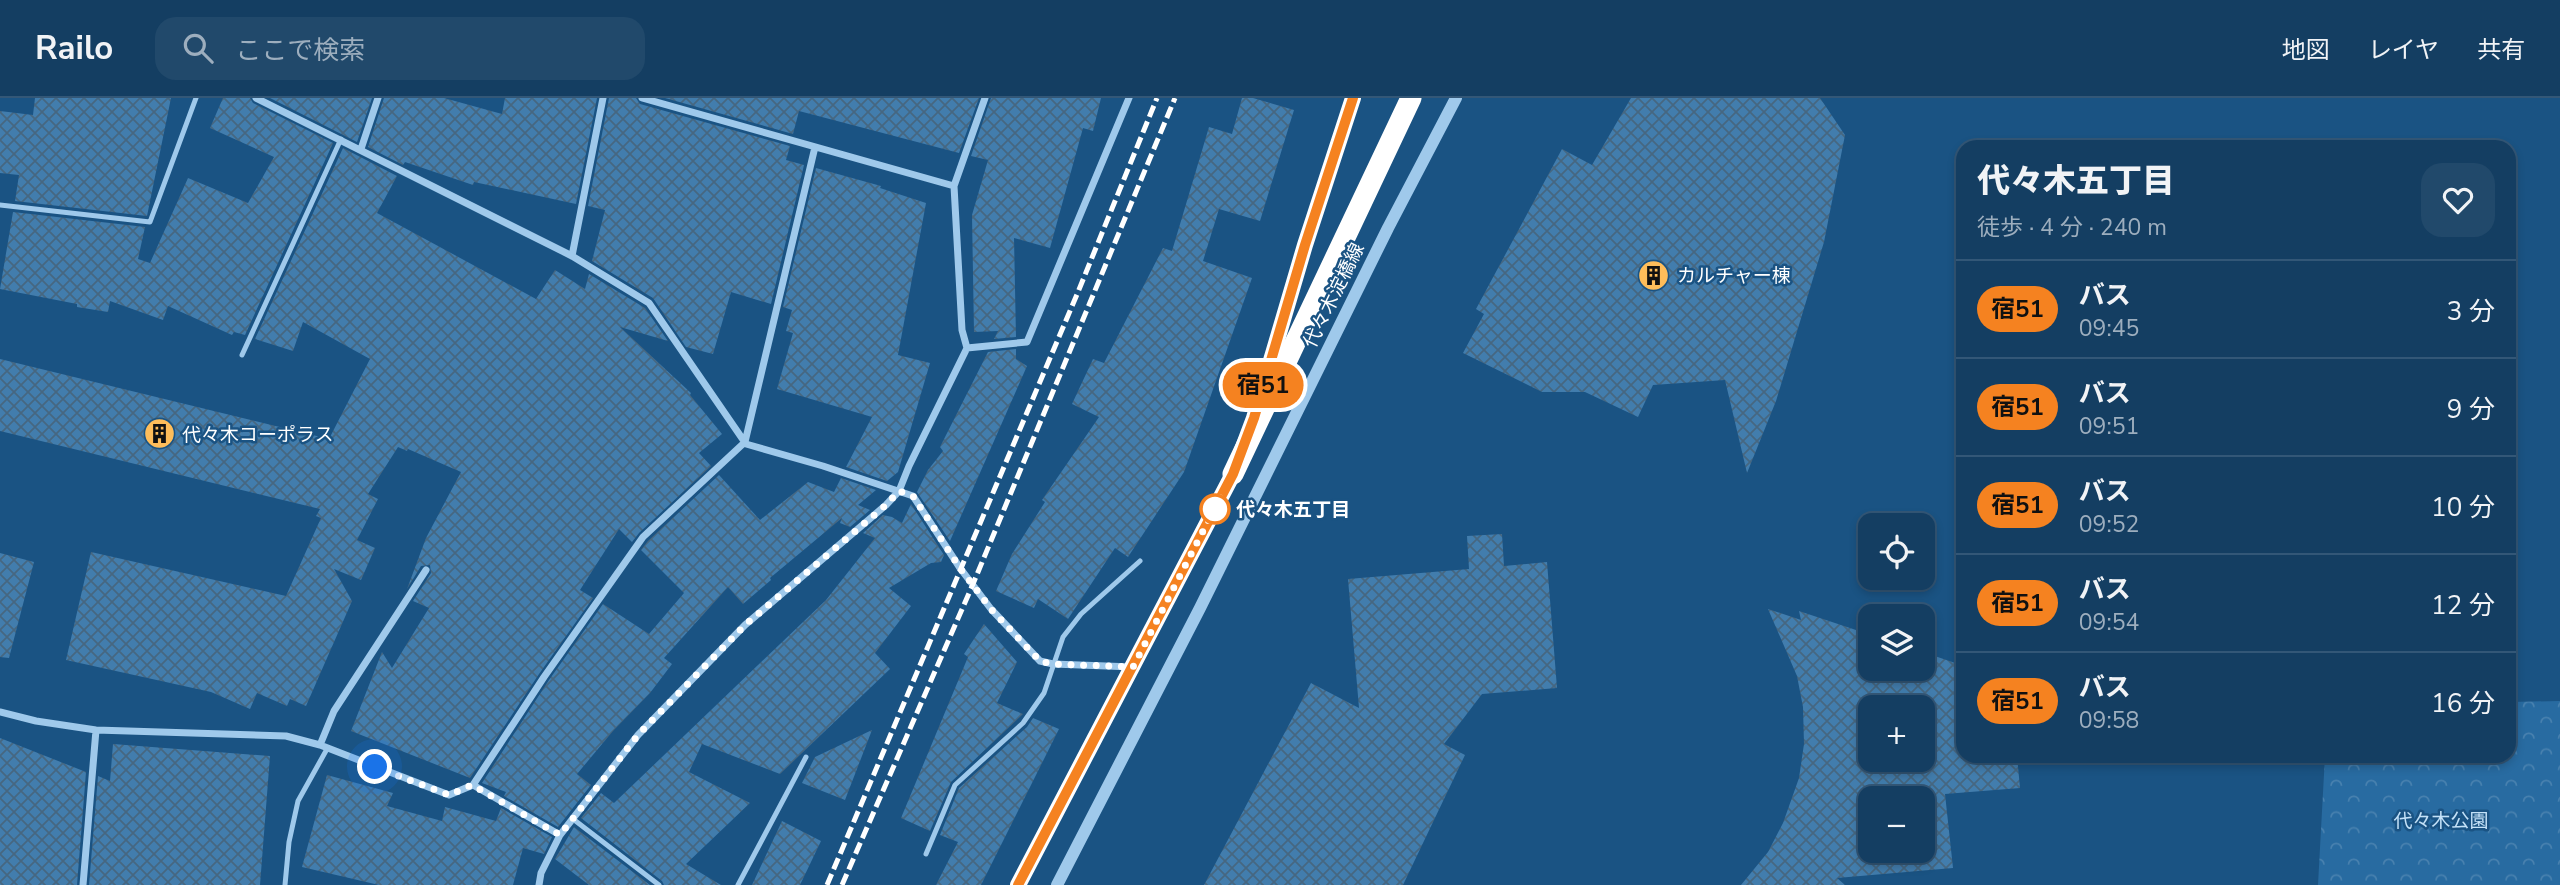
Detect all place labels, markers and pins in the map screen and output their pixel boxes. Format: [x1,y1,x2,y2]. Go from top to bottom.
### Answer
building icon: カルチャー棟 [1637,258,1671,292]
place label: カルチャー棟 [1677,263,1791,289]
building icon: 代々木コーポラス [142,417,176,451]
place label: 代々木コーポラス [182,422,334,448]
marker: 代々木五丁目 [1200,494,1230,524]
place label: 代々木五丁目 [1236,497,1350,523]

